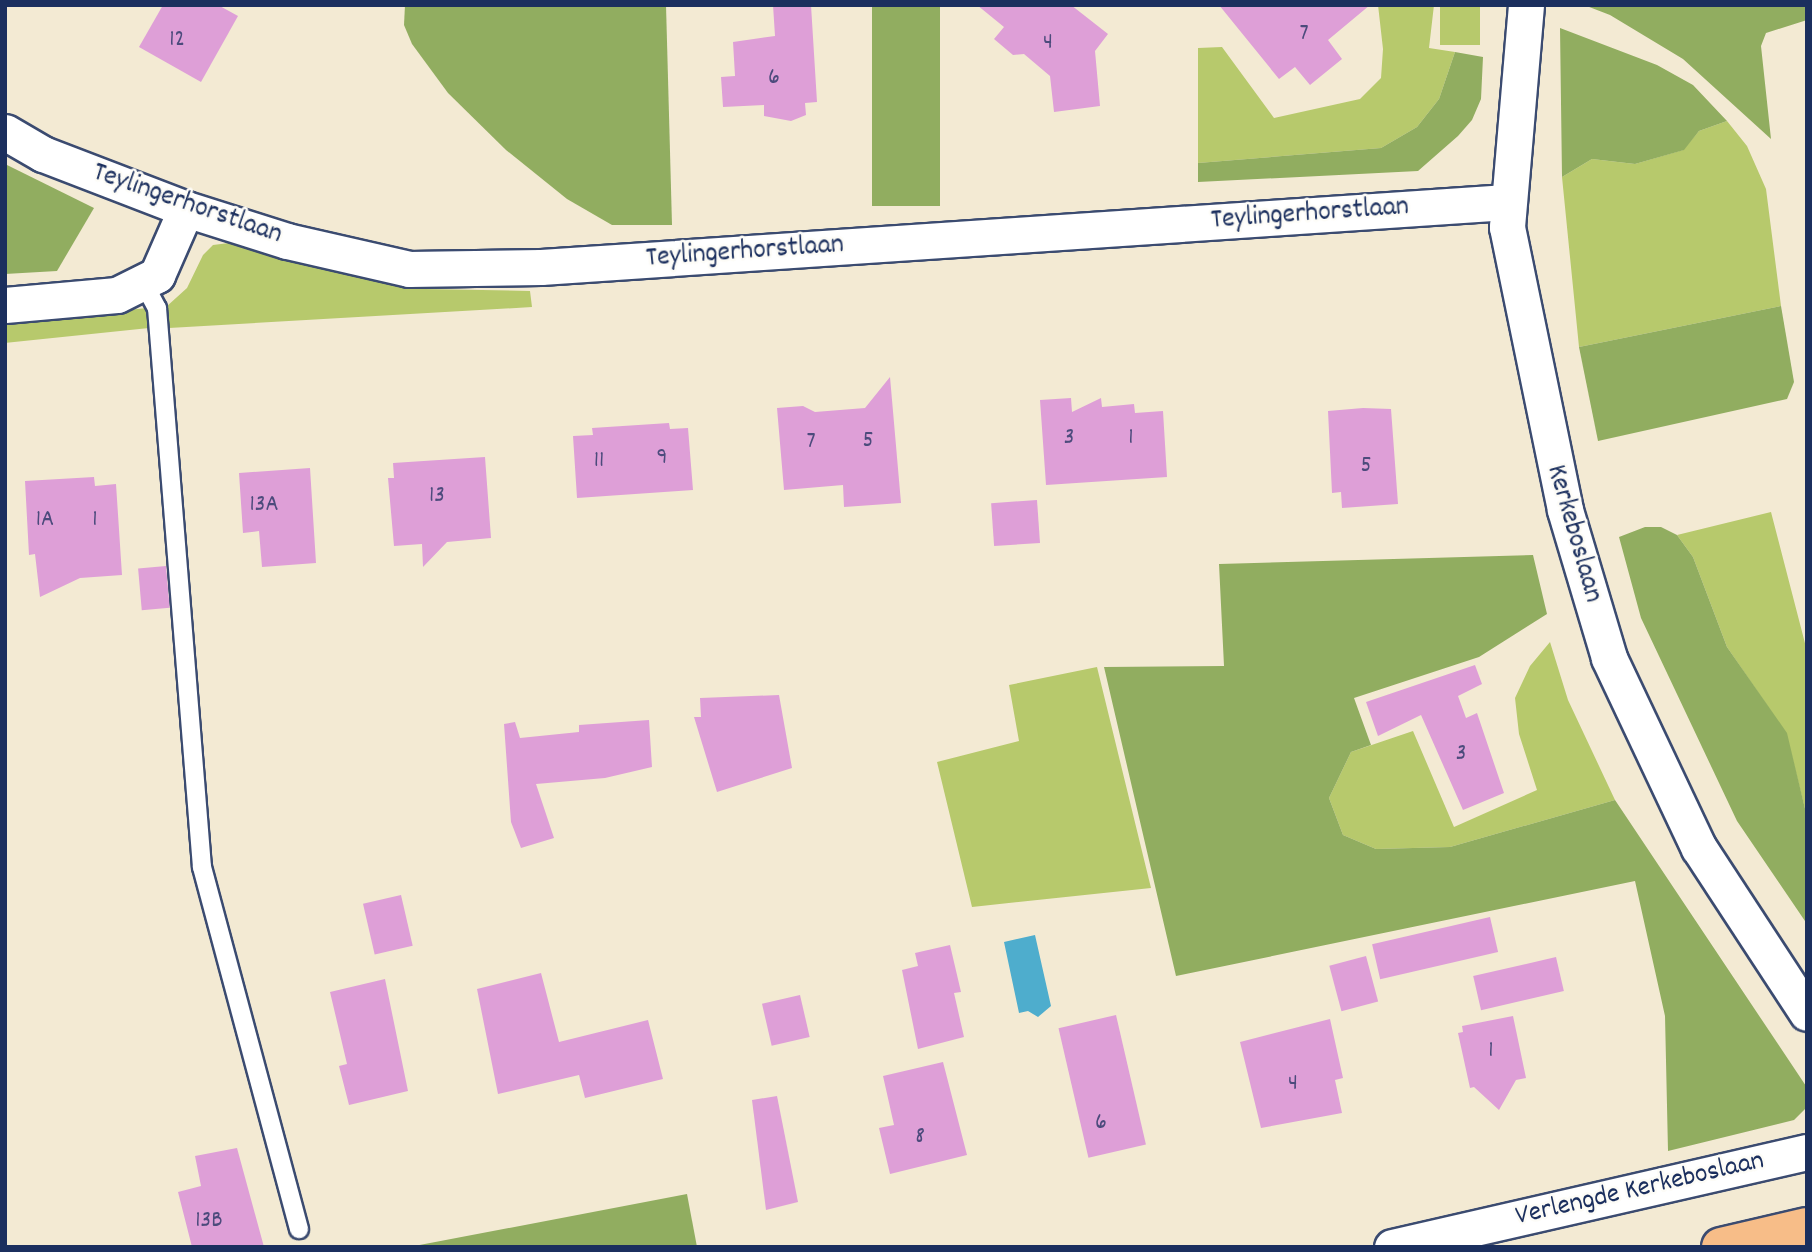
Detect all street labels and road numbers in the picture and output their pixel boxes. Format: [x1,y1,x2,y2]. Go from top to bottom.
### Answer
street label: Teylingerhorstlaan [88,157,286,253]
street label: Teylingerhorstlaan [1210,191,1410,239]
street label: Teylingerhorstlaan [645,229,845,277]
street label: Kerkeboslaan [1537,461,1609,607]
street label: Verlengde Kerkeboslaan [1513,1145,1767,1235]

